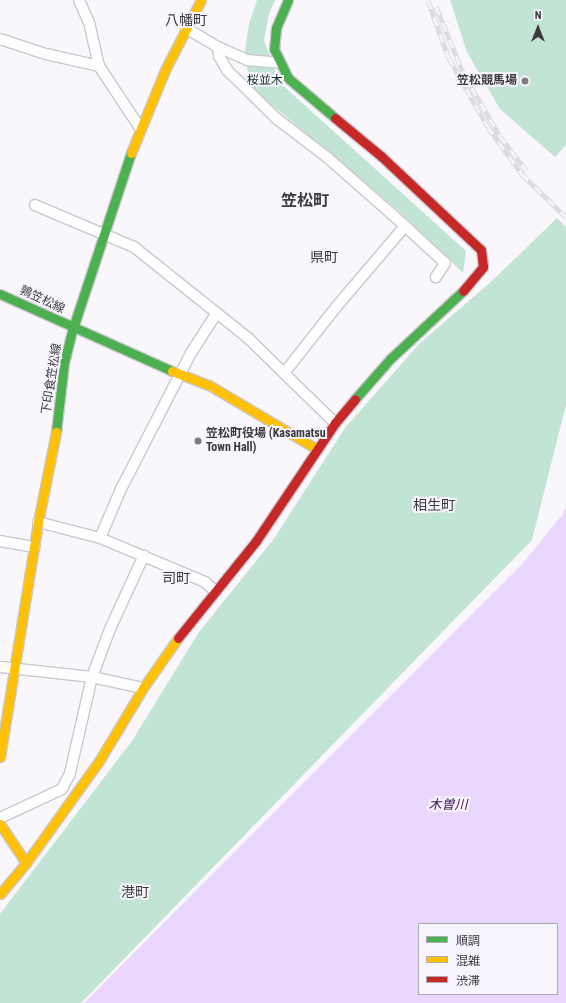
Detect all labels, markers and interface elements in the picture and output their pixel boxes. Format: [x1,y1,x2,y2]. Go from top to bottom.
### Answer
north arrow [518,8,558,48]
text: N [535,9,541,22]
district label: 八幡町 [165,12,207,28]
park label: 桜並木 [247,74,283,88]
place label: 笠松競馬場 [457,74,517,88]
marker: 笠松競馬場 [520,76,530,86]
district label: 笠松町 [281,191,329,211]
district label: 県町 [310,249,338,265]
street label: 鶉笠松線 [17,283,67,317]
street label: 下印食笠松線 [39,342,65,416]
place label: 笠松町役場 (Kasamatsu Town Hall) [206,427,326,455]
marker: 笠松町役場 (Kasamatsu Town Hall) [193,436,203,446]
district label: 相生町 [413,497,455,513]
district label: 司町 [162,570,190,586]
water label: 木曽川 [429,797,467,813]
district label: 港町 [121,884,149,900]
legend [418,923,558,995]
text: 順調 [456,934,480,948]
text: 混雑 [456,954,480,968]
text: 渋滞 [456,974,480,988]

